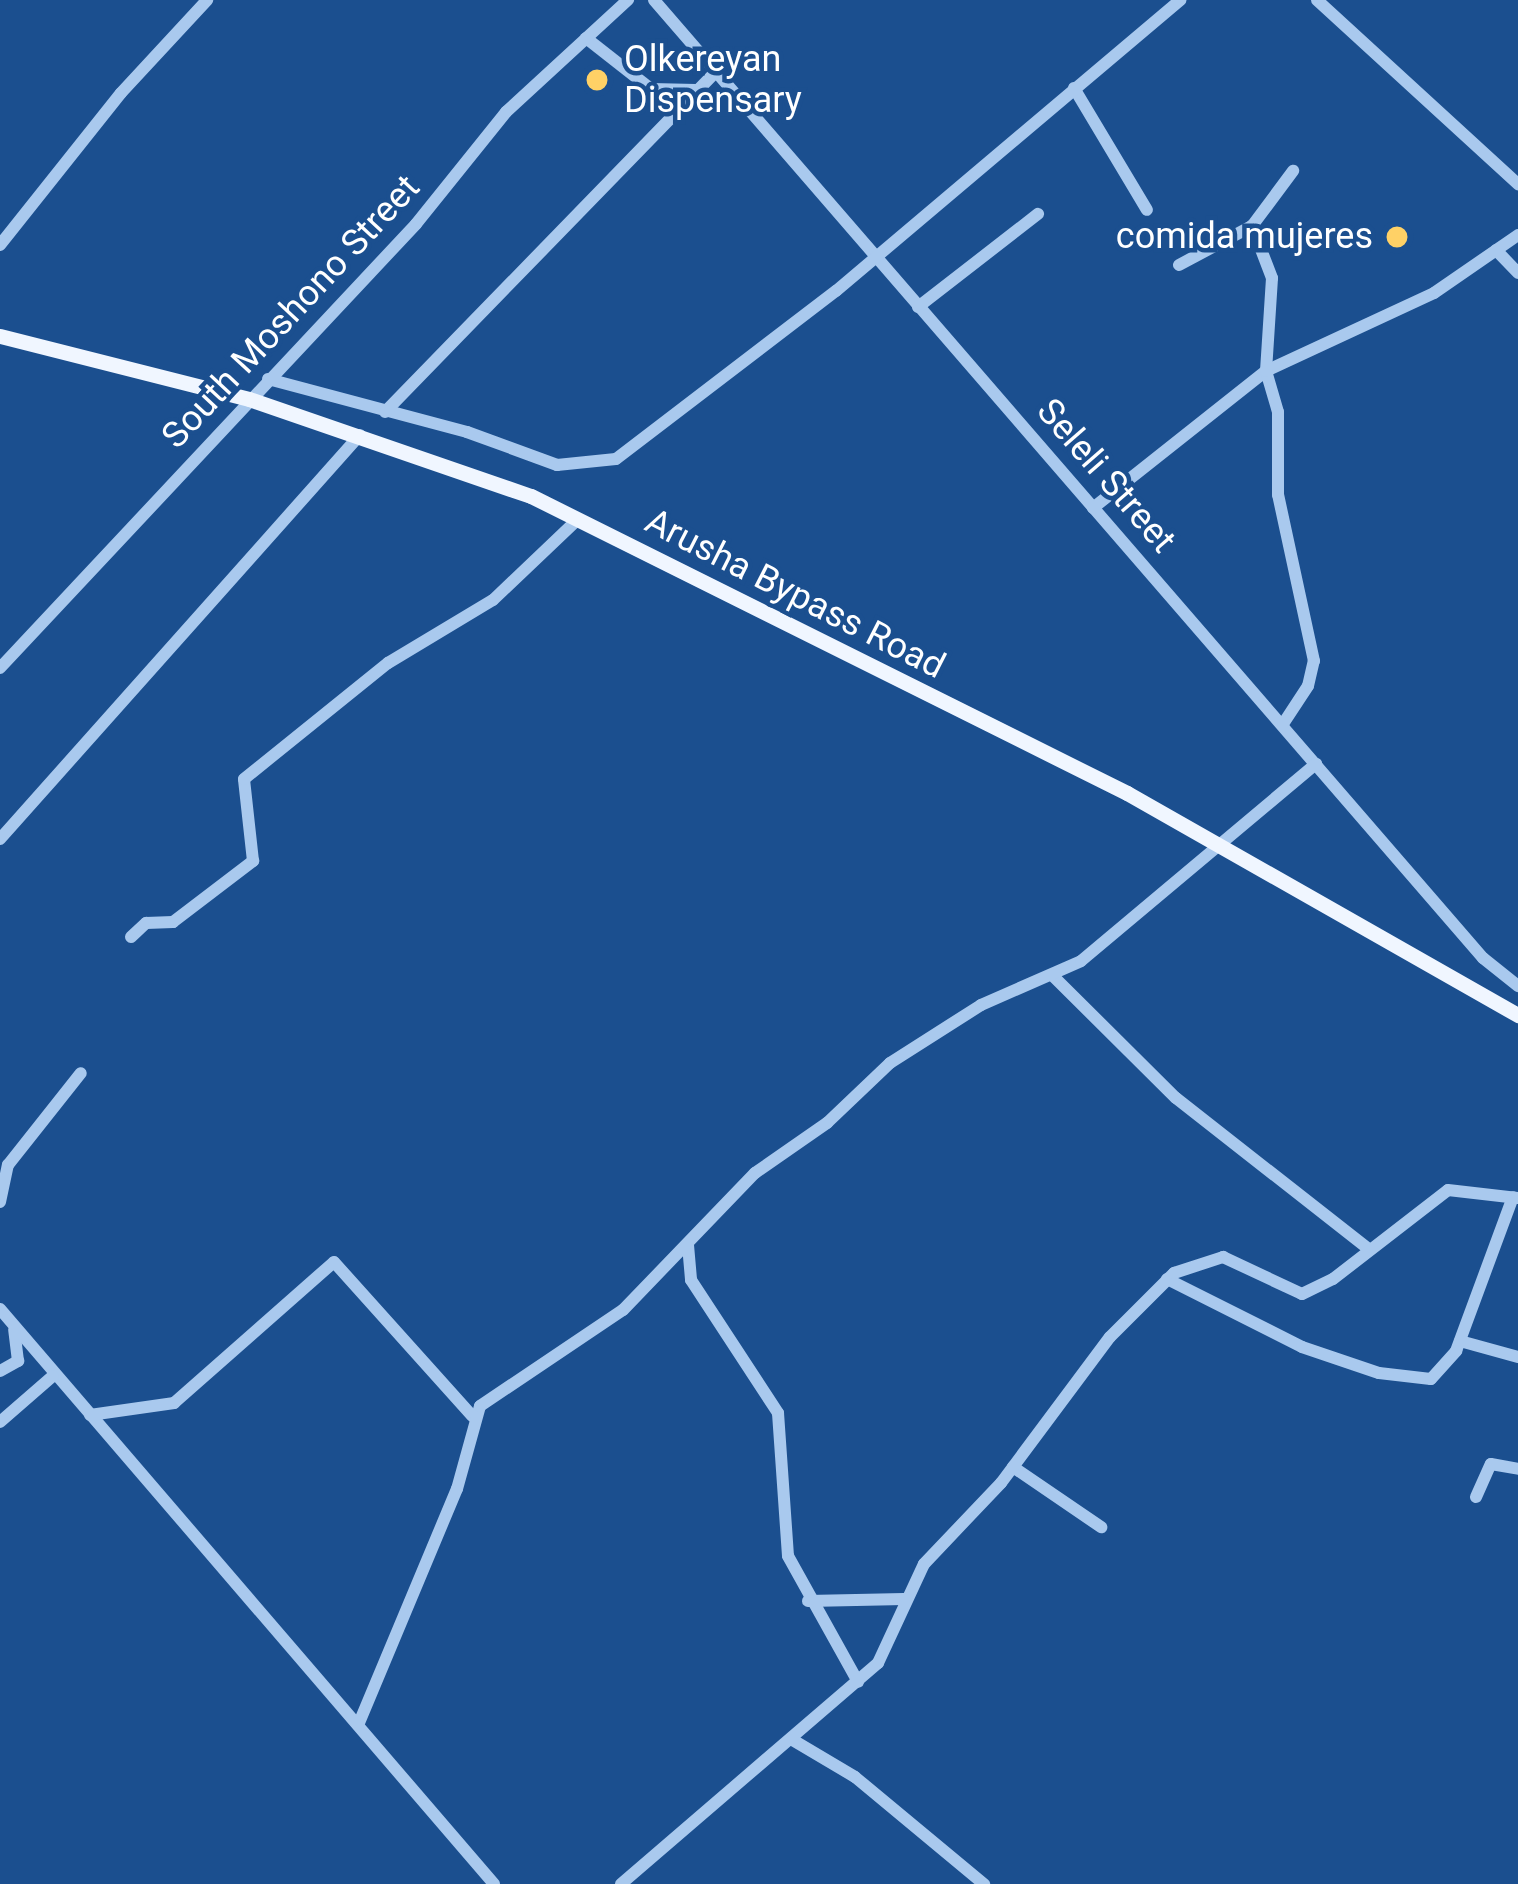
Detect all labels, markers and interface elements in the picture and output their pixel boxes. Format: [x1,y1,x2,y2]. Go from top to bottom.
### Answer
place label: Olkereyan Dispensary [624,37,802,122]
marker: Olkereyan Dispensary [581,64,613,96]
street label: South Moshono Street [153,167,429,457]
place label: comida mujeres [1116,215,1373,259]
marker: comida mujeres [1384,224,1410,250]
street label: Seleli Street [1027,390,1185,562]
street label: Arusha Bypass Road [638,500,952,688]

